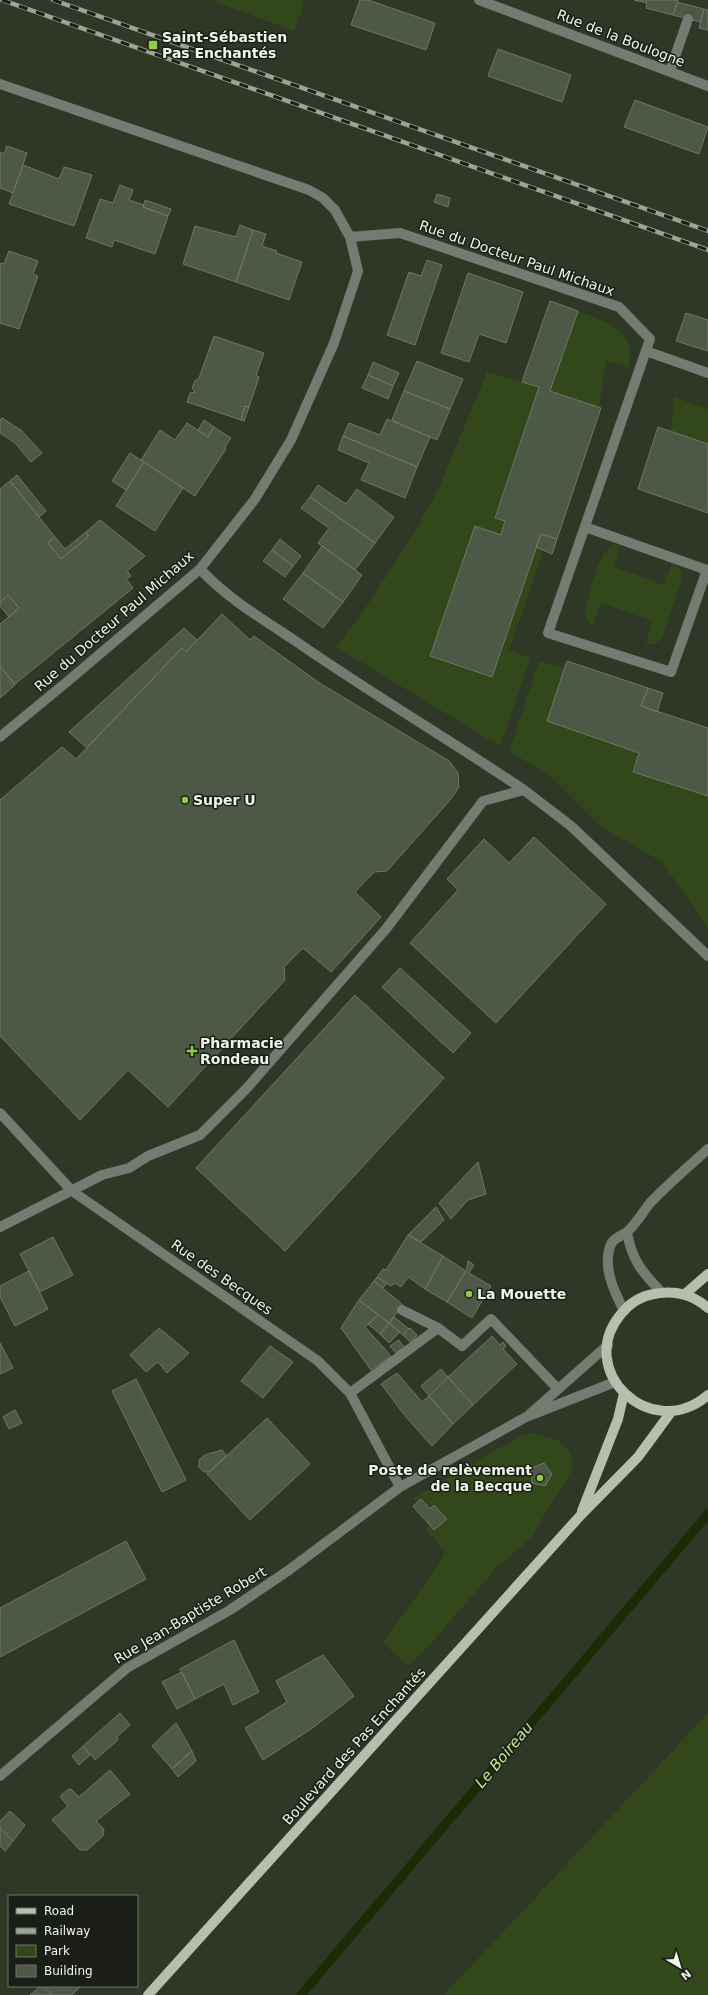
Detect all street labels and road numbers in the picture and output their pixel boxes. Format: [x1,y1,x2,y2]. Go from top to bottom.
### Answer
street label: Rue de la Boulogne [555,6,687,70]
street label: Rue du Docteur Paul Michaux [417,217,617,299]
street label: Rue du Docteur Paul Michaux [31,548,197,694]
street label: Rue des Becques [168,1236,276,1318]
street label: Rue Jean-Baptiste Robert [111,1563,269,1667]
street label: Boulevard des Pas Enchantés [279,1664,429,1828]

